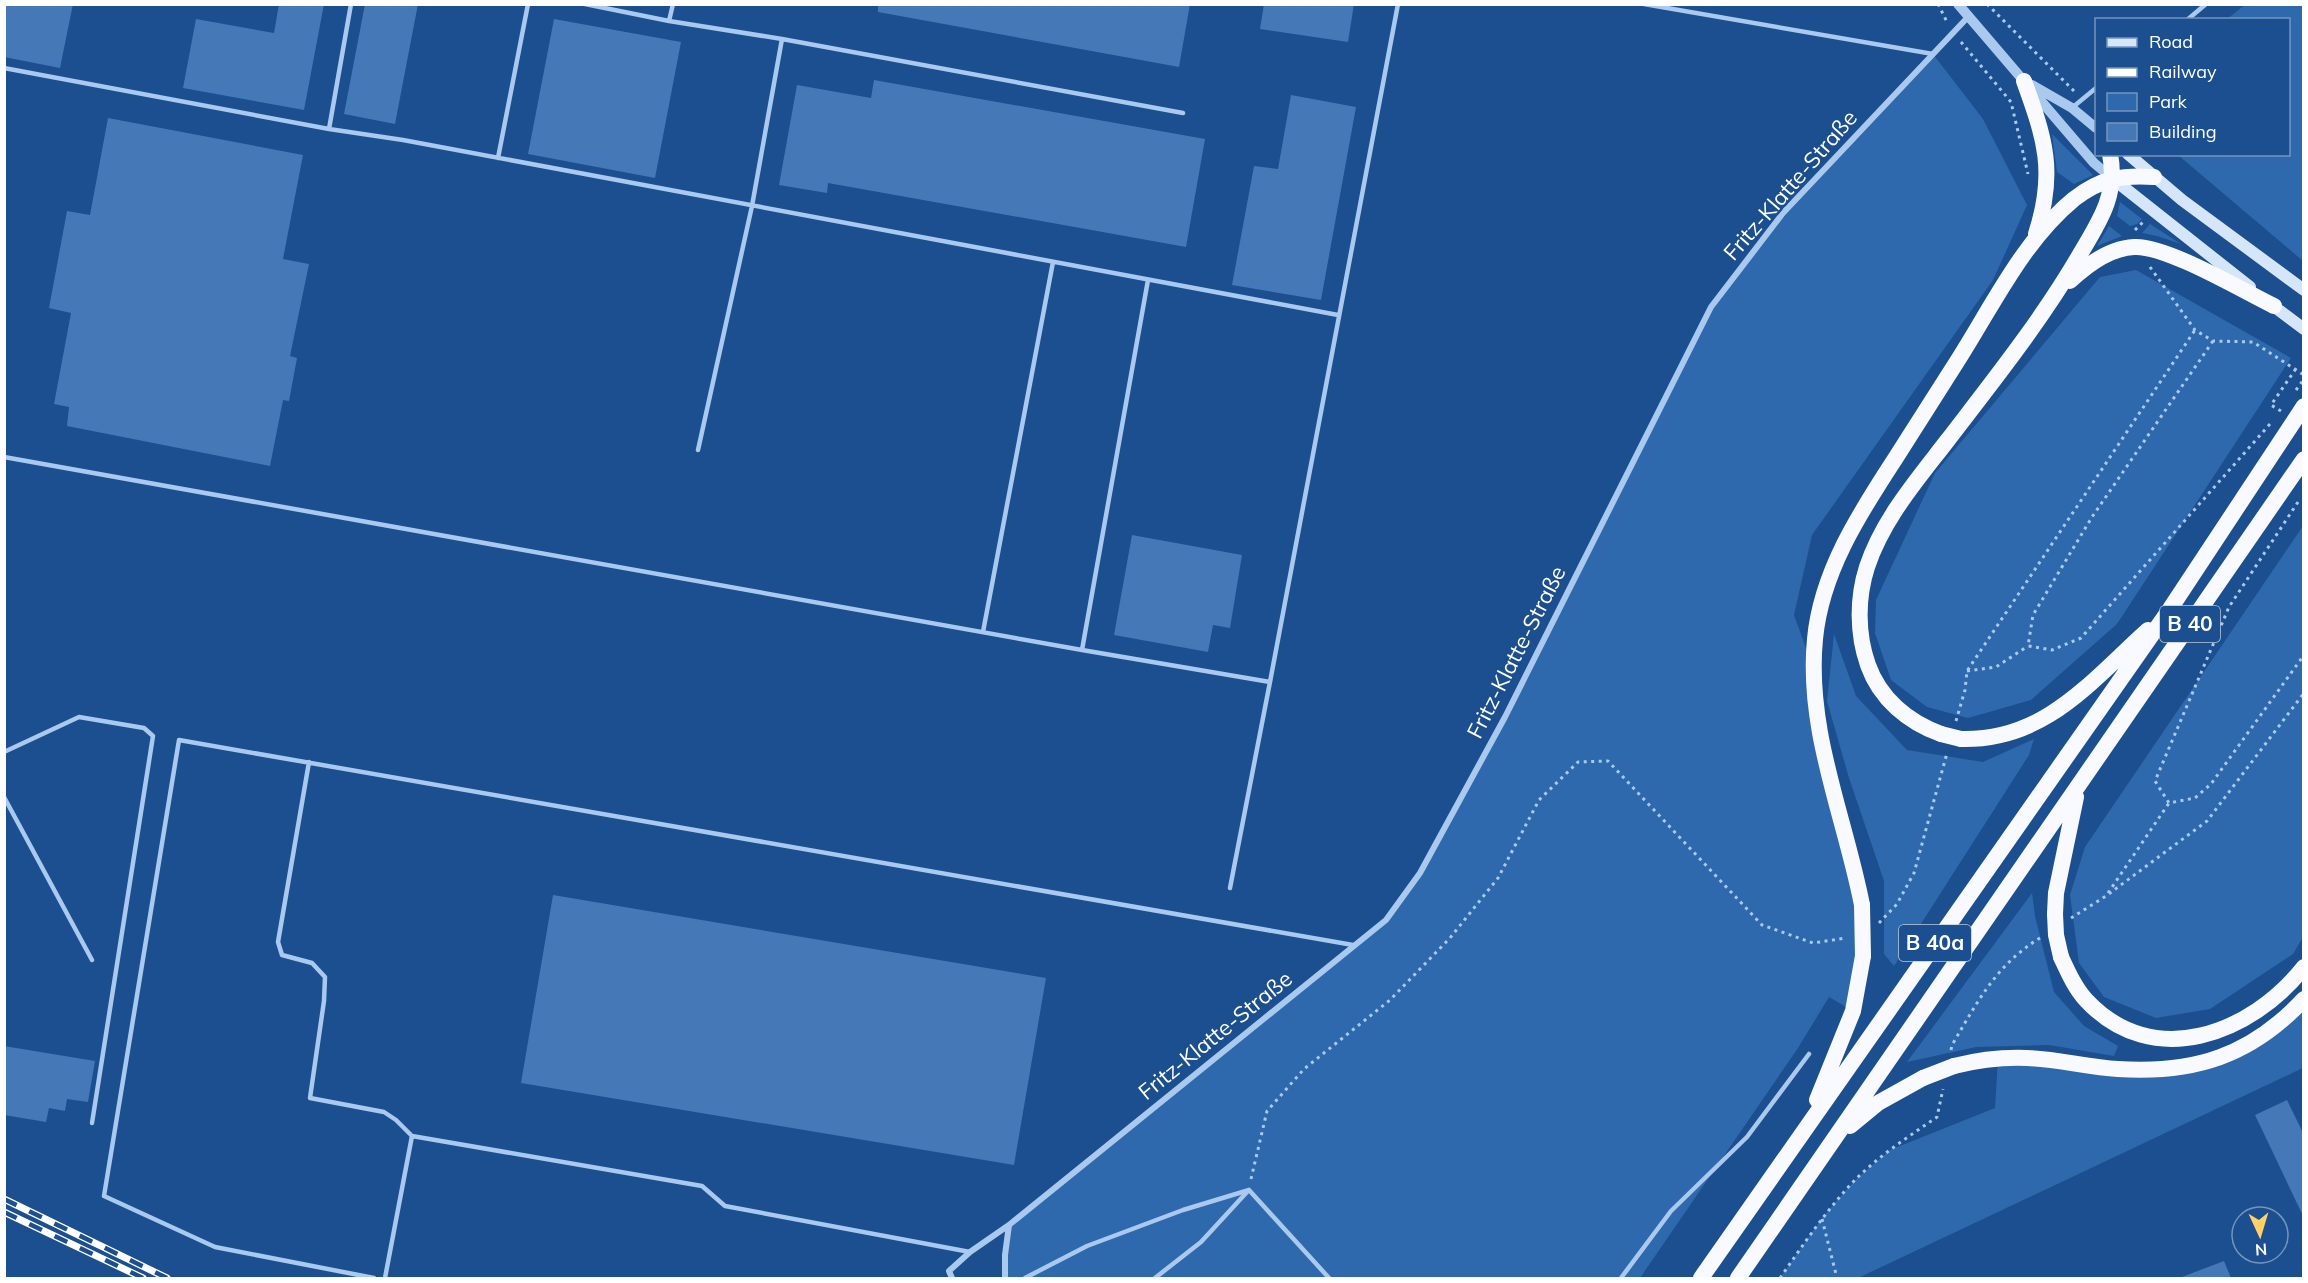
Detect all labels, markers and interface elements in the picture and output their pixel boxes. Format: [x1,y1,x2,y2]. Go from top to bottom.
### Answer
legend [2095,18,2290,156]
text: Road [2149,30,2193,53]
text: Railway [2149,60,2217,83]
text: Park [2149,90,2188,113]
street label: Fritz-Klatte-Straße [1717,104,1863,266]
text: Building [2149,120,2217,143]
street label: Fritz-Klatte-Straße [1460,561,1572,743]
road number: B 40 [2160,606,2220,642]
road number: B 40a [1899,925,1971,961]
street label: Fritz-Klatte-Straße [1132,964,1298,1106]
north arrow [2230,1205,2290,1265]
text: N [2254,1240,2268,1260]

